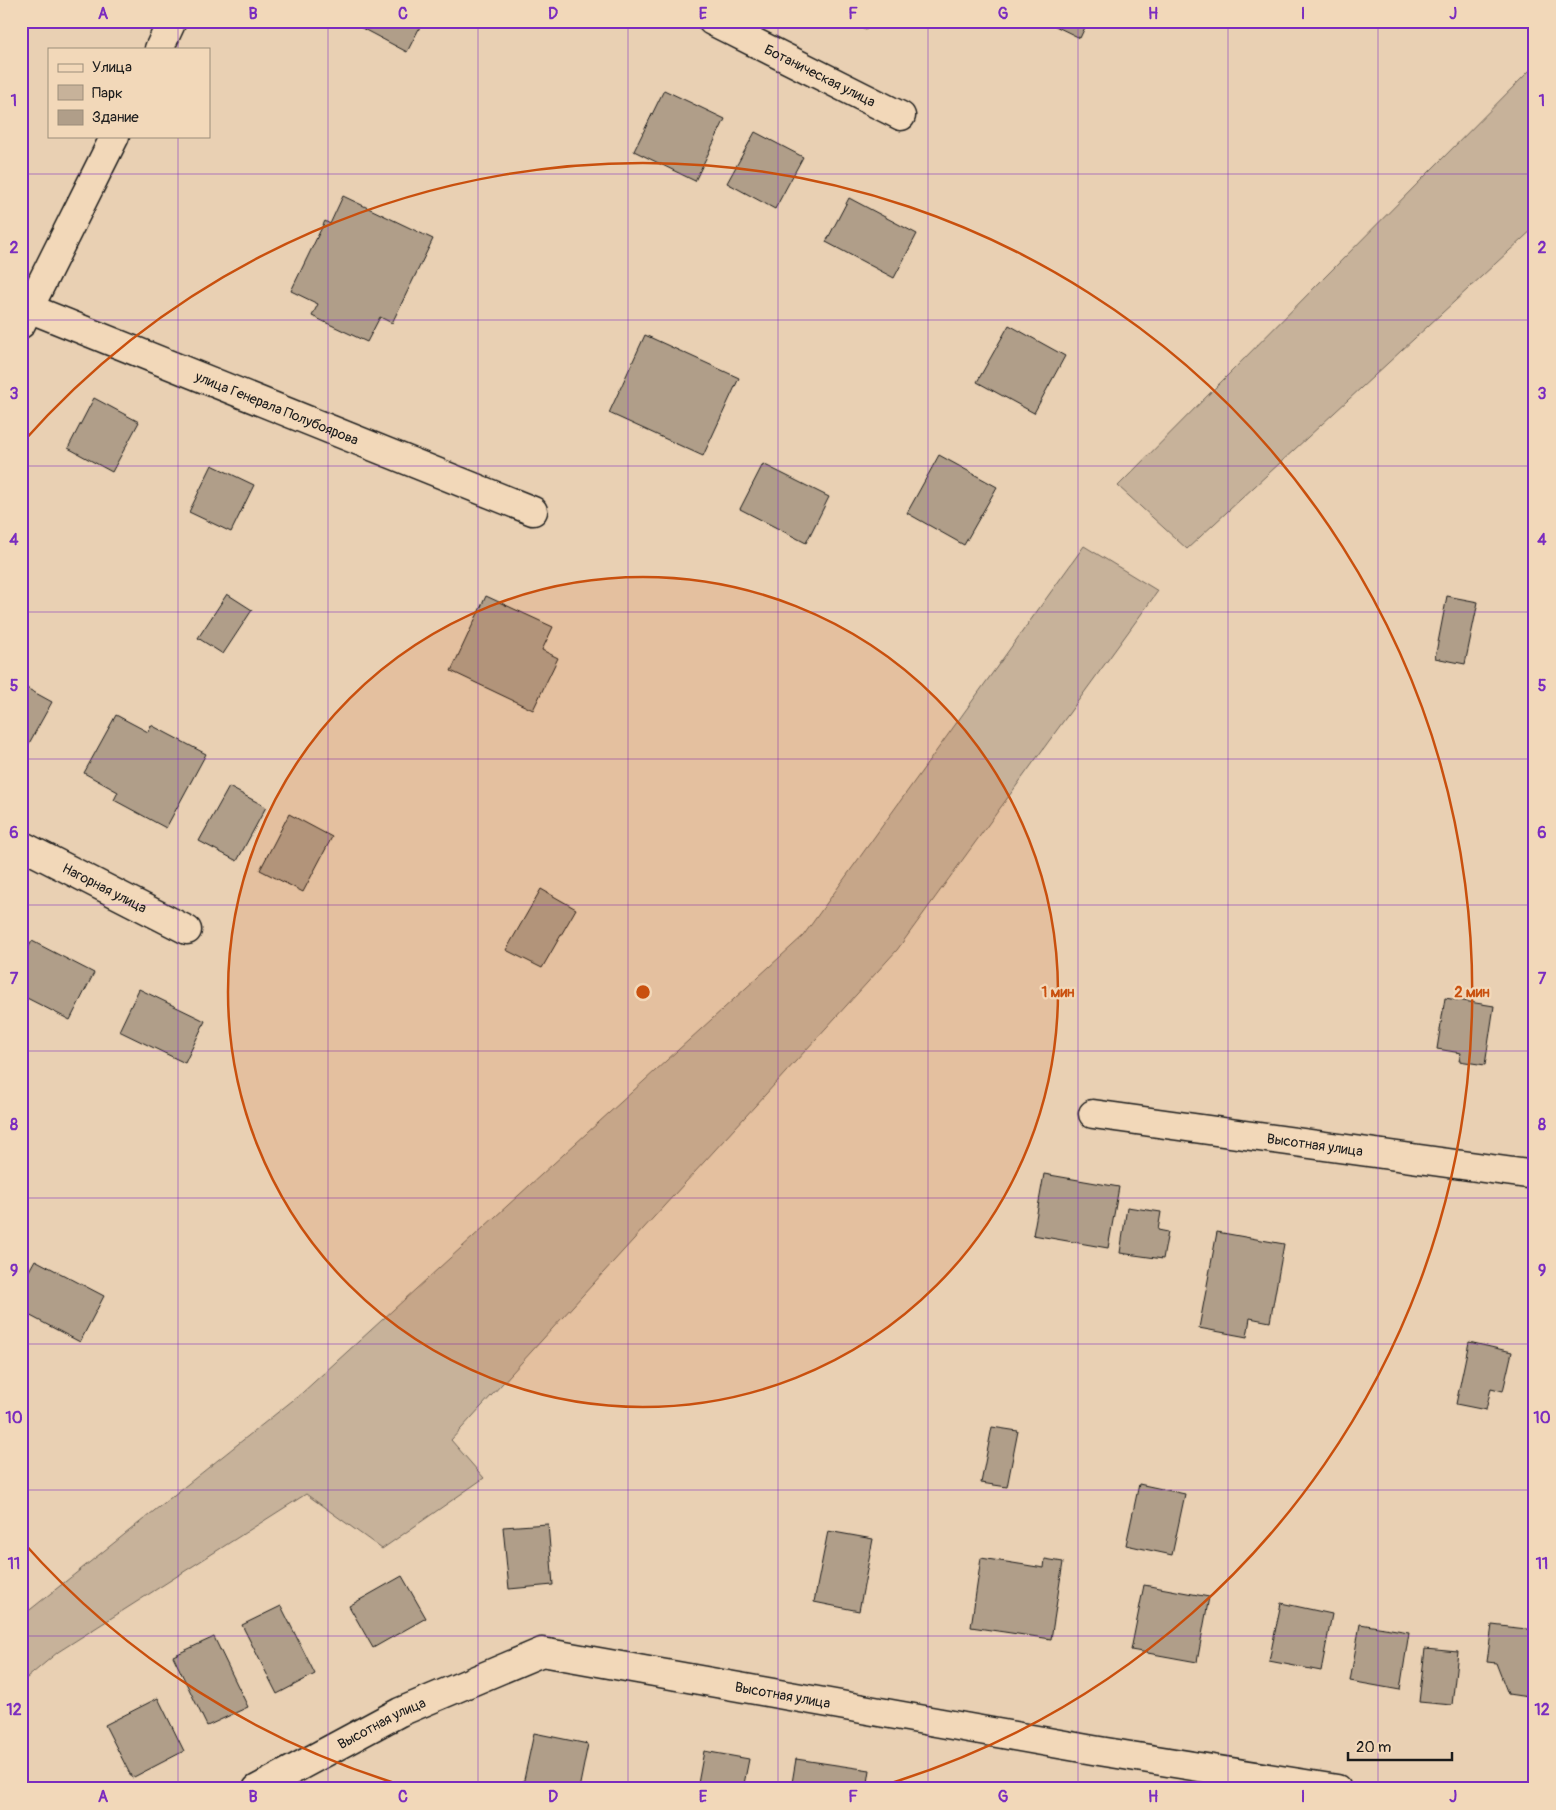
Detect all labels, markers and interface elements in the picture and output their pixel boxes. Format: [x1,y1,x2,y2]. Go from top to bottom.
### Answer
text: A [98,4,109,24]
text: B [248,4,258,24]
text: C [398,4,408,24]
text: D [548,4,558,24]
text: E [699,4,708,24]
text: F [848,4,858,24]
text: G [998,4,1009,24]
text: H [1148,4,1158,24]
text: I [1301,4,1305,24]
text: J [1449,4,1457,24]
street label: Ботаническая улица [762,40,878,110]
legend [48,48,210,138]
text: Улица [92,58,132,77]
text: Парк [92,84,123,103]
text: 1 [11,91,17,111]
text: 1 [1539,91,1545,111]
text: Здание [92,108,139,127]
text: 2 [10,238,19,258]
text: 2 [1538,238,1547,258]
street label: улица Генерала Полубоярова [192,367,361,448]
text: 3 [10,384,19,404]
text: 3 [1538,384,1547,404]
text: 4 [9,530,19,550]
text: 4 [1537,530,1547,550]
text: 5 [10,676,19,696]
text: 5 [1538,676,1547,696]
text: 6 [9,823,19,843]
text: 6 [1537,823,1547,843]
street label: Нагорная улица [60,859,150,916]
text: 7 [10,969,19,989]
text: 7 [1538,969,1547,989]
centre of rings [634,983,652,1001]
text: 1 мин [1041,983,1075,1002]
text: 2 мин [1454,983,1490,1002]
text: 8 [10,1115,18,1135]
text: 8 [1538,1115,1546,1135]
street label: Высотная улица [1266,1130,1364,1160]
text: 9 [10,1261,18,1281]
text: 9 [1538,1261,1546,1281]
text: 10 [5,1408,23,1428]
text: 10 [1533,1408,1551,1428]
text: 11 [8,1554,20,1574]
text: 11 [1536,1554,1548,1574]
street label: Высотная улица [734,1678,832,1712]
street label: Высотная улица [335,1694,428,1753]
text: 12 [6,1700,22,1720]
text: 12 [1534,1700,1550,1720]
scale bar [1348,1730,1452,1762]
text: 20 m [1356,1738,1391,1757]
text: A [98,1787,109,1807]
text: B [248,1787,258,1807]
text: C [398,1787,408,1807]
text: D [548,1787,558,1807]
text: E [699,1787,708,1807]
text: F [848,1787,858,1807]
text: G [998,1787,1009,1807]
text: H [1148,1787,1158,1807]
text: I [1301,1787,1305,1807]
text: J [1449,1787,1457,1807]

